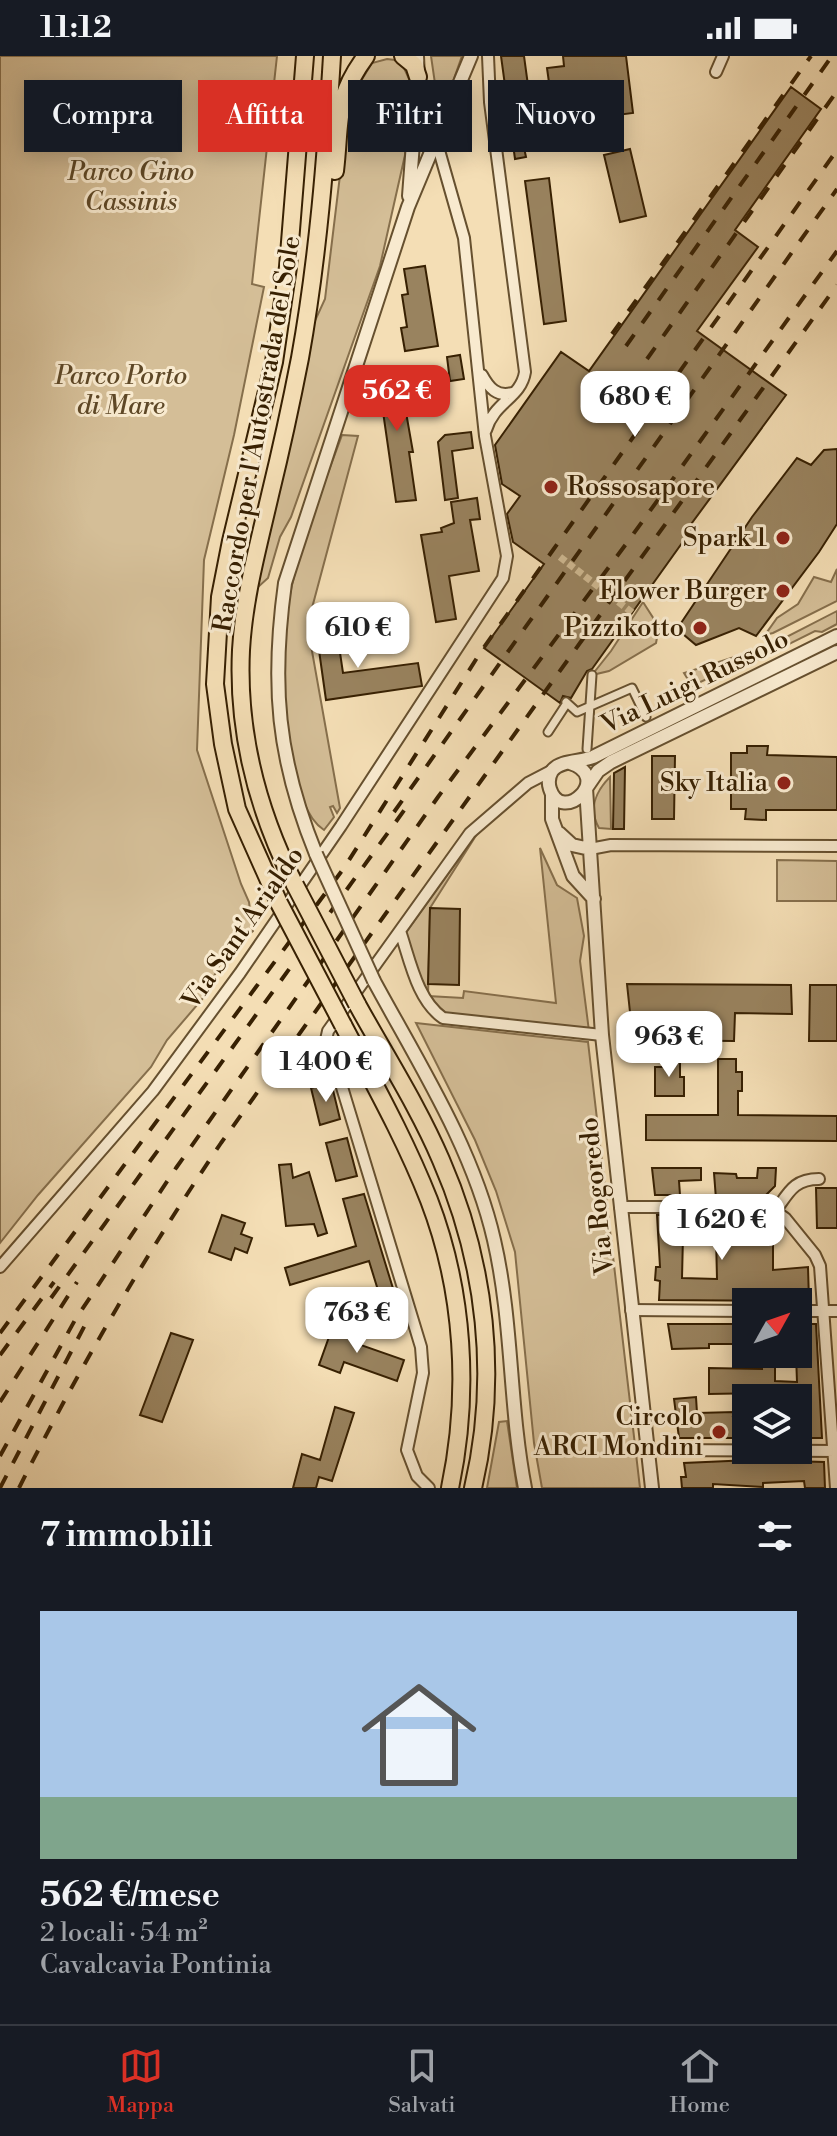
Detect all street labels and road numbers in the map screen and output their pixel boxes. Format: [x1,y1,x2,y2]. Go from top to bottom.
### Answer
street label: Raccordo per l'Autostrada del Sole [206,233,308,635]
street label: Via Luigi Russolo [595,623,794,742]
street label: Via Sant'Arialdo [174,841,311,1016]
street label: Via Rogoredo [573,1116,621,1277]

